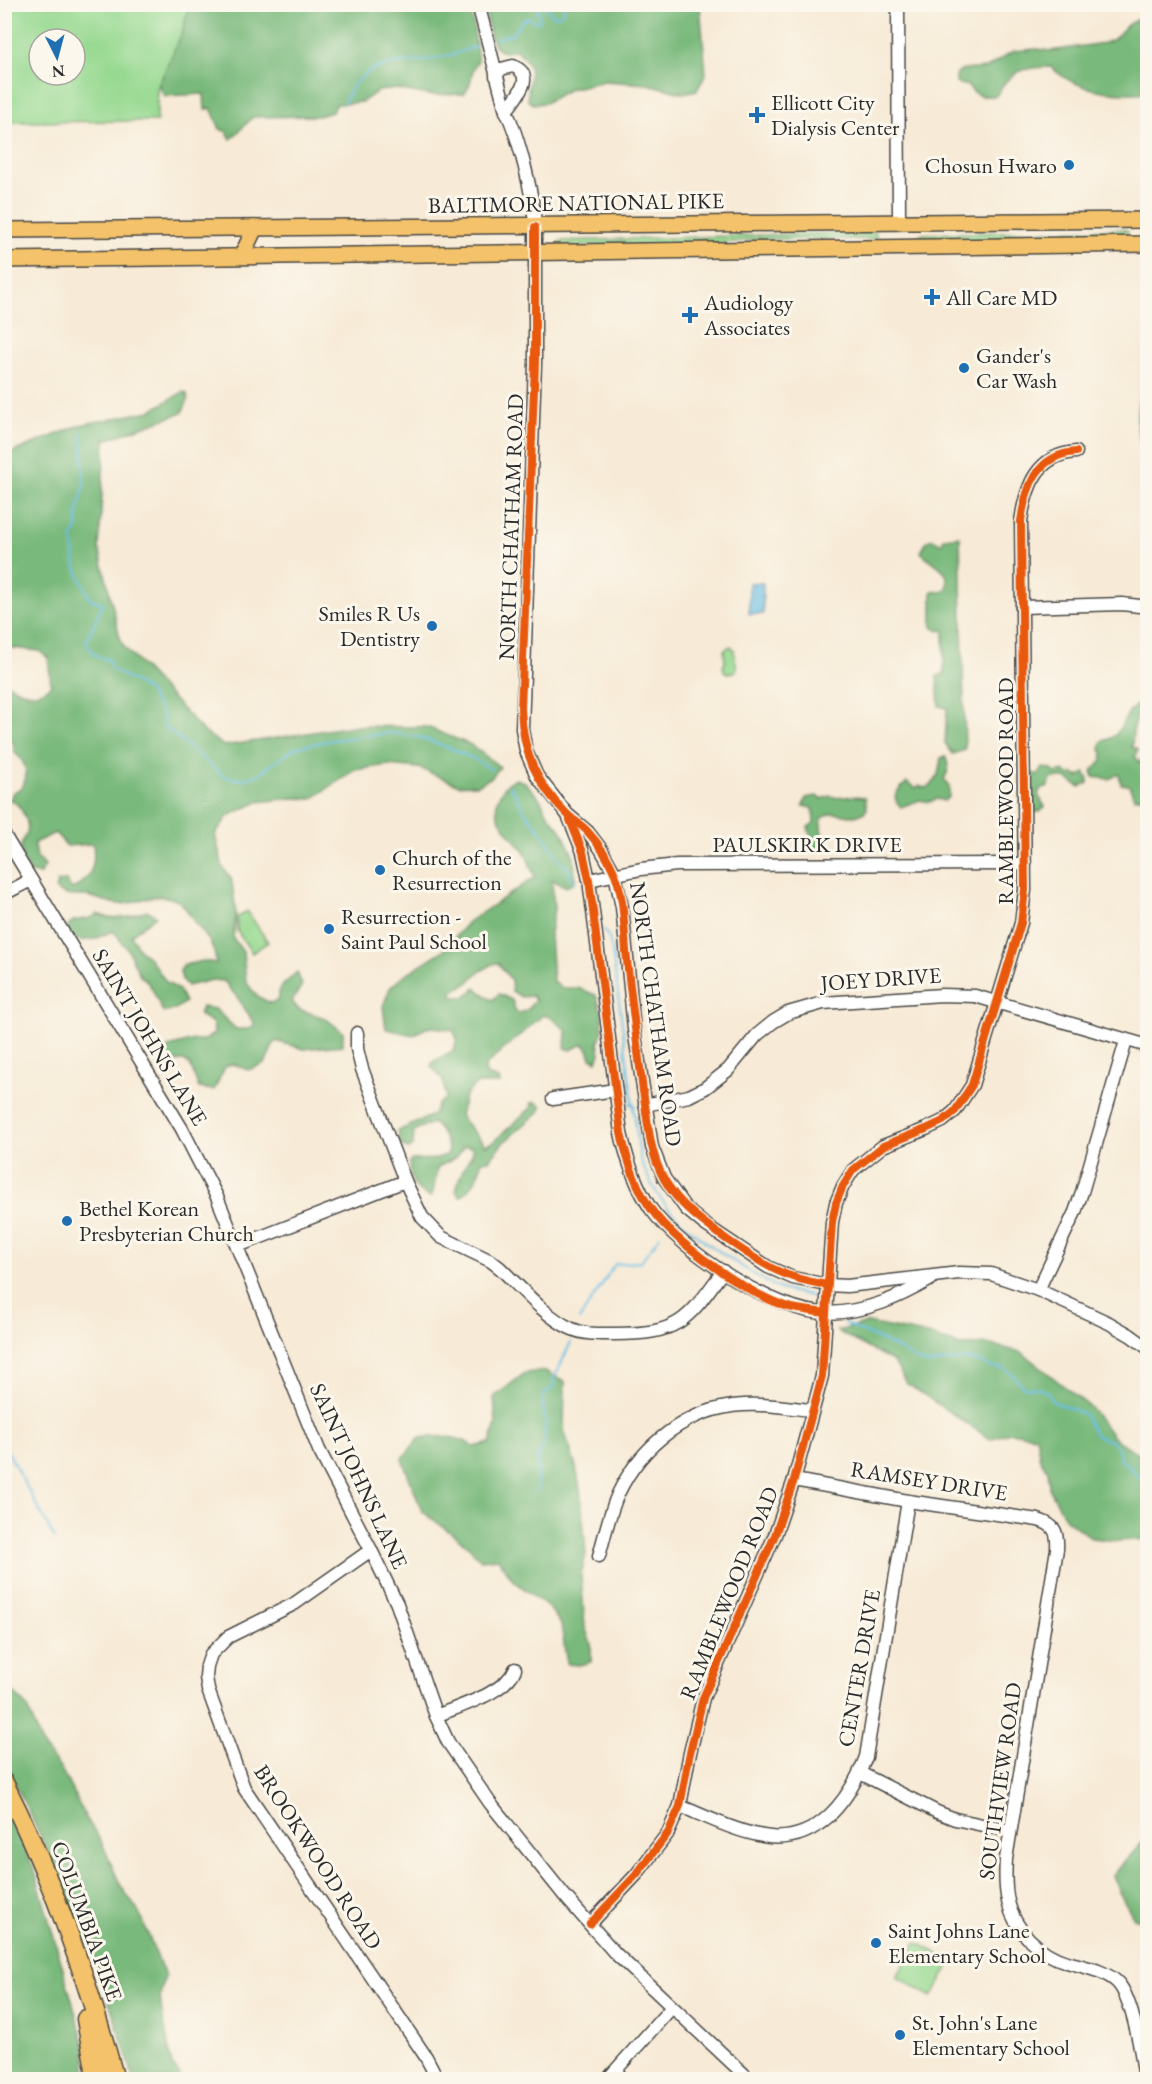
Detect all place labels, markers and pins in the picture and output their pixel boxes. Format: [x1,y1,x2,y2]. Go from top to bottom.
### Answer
place label: Ellicott City Dialysis Center [771,88,900,142]
marker: Ellicott City Dialysis Center [748,106,766,124]
place label: Chosun Hwaro [925,151,1057,180]
marker: Chosun Hwaro [1062,158,1076,172]
place label: All Care MD [945,283,1057,312]
place label: Audiology Associates [703,288,794,342]
marker: All Care MD [923,288,941,306]
marker: Audiology Associates [681,306,699,324]
place label: Gander's Car Wash [976,341,1057,395]
marker: Gander's Car Wash [957,361,971,375]
place label: Smiles R Us Dentistry [318,599,420,653]
marker: Smiles R Us Dentistry [425,619,439,633]
place label: Church of the Resurrection [392,843,512,897]
marker: Church of the Resurrection [373,863,387,877]
place label: Resurrection - Saint Paul School [341,902,487,956]
marker: Resurrection - Saint Paul School [322,922,336,936]
place label: Bethel Korean Presbyterian Church [79,1194,254,1248]
marker: Bethel Korean Presbyterian Church [60,1214,74,1228]
place label: Saint Johns Lane Elementary School [888,1916,1046,1970]
marker: Saint Johns Lane Elementary School [869,1936,883,1950]
place label: St. John's Lane Elementary School [912,2008,1070,2062]
marker: St. John's Lane Elementary School [893,2028,907,2042]

